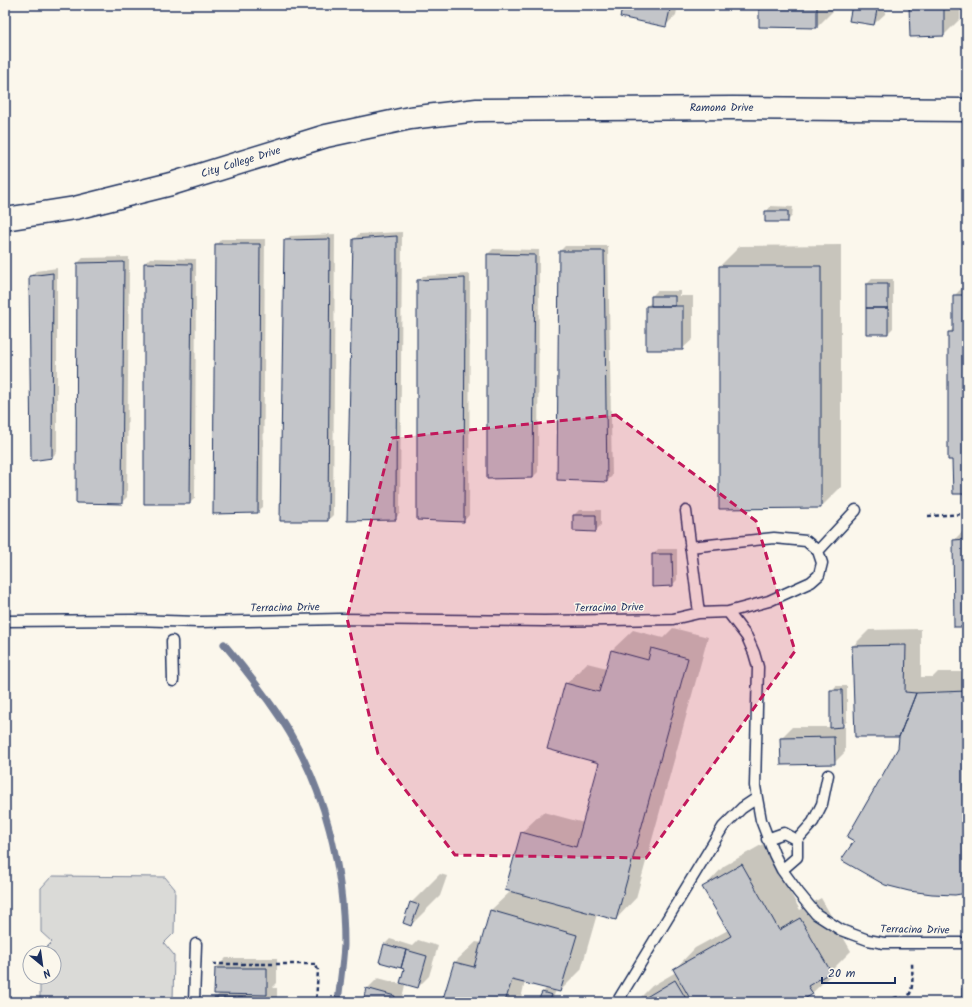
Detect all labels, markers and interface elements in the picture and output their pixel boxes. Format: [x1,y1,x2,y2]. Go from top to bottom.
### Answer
street label: Ramona Drive [690,99,754,117]
street label: City College Drive [199,142,283,183]
street label: Terracina Drive [250,598,320,618]
street label: Terracina Drive [574,598,644,618]
street label: Terracina Drive [880,920,950,940]
north arrow [22,945,62,985]
scale bar [822,959,895,985]
text: N [39,963,54,982]
text: 20 m [828,964,856,983]

